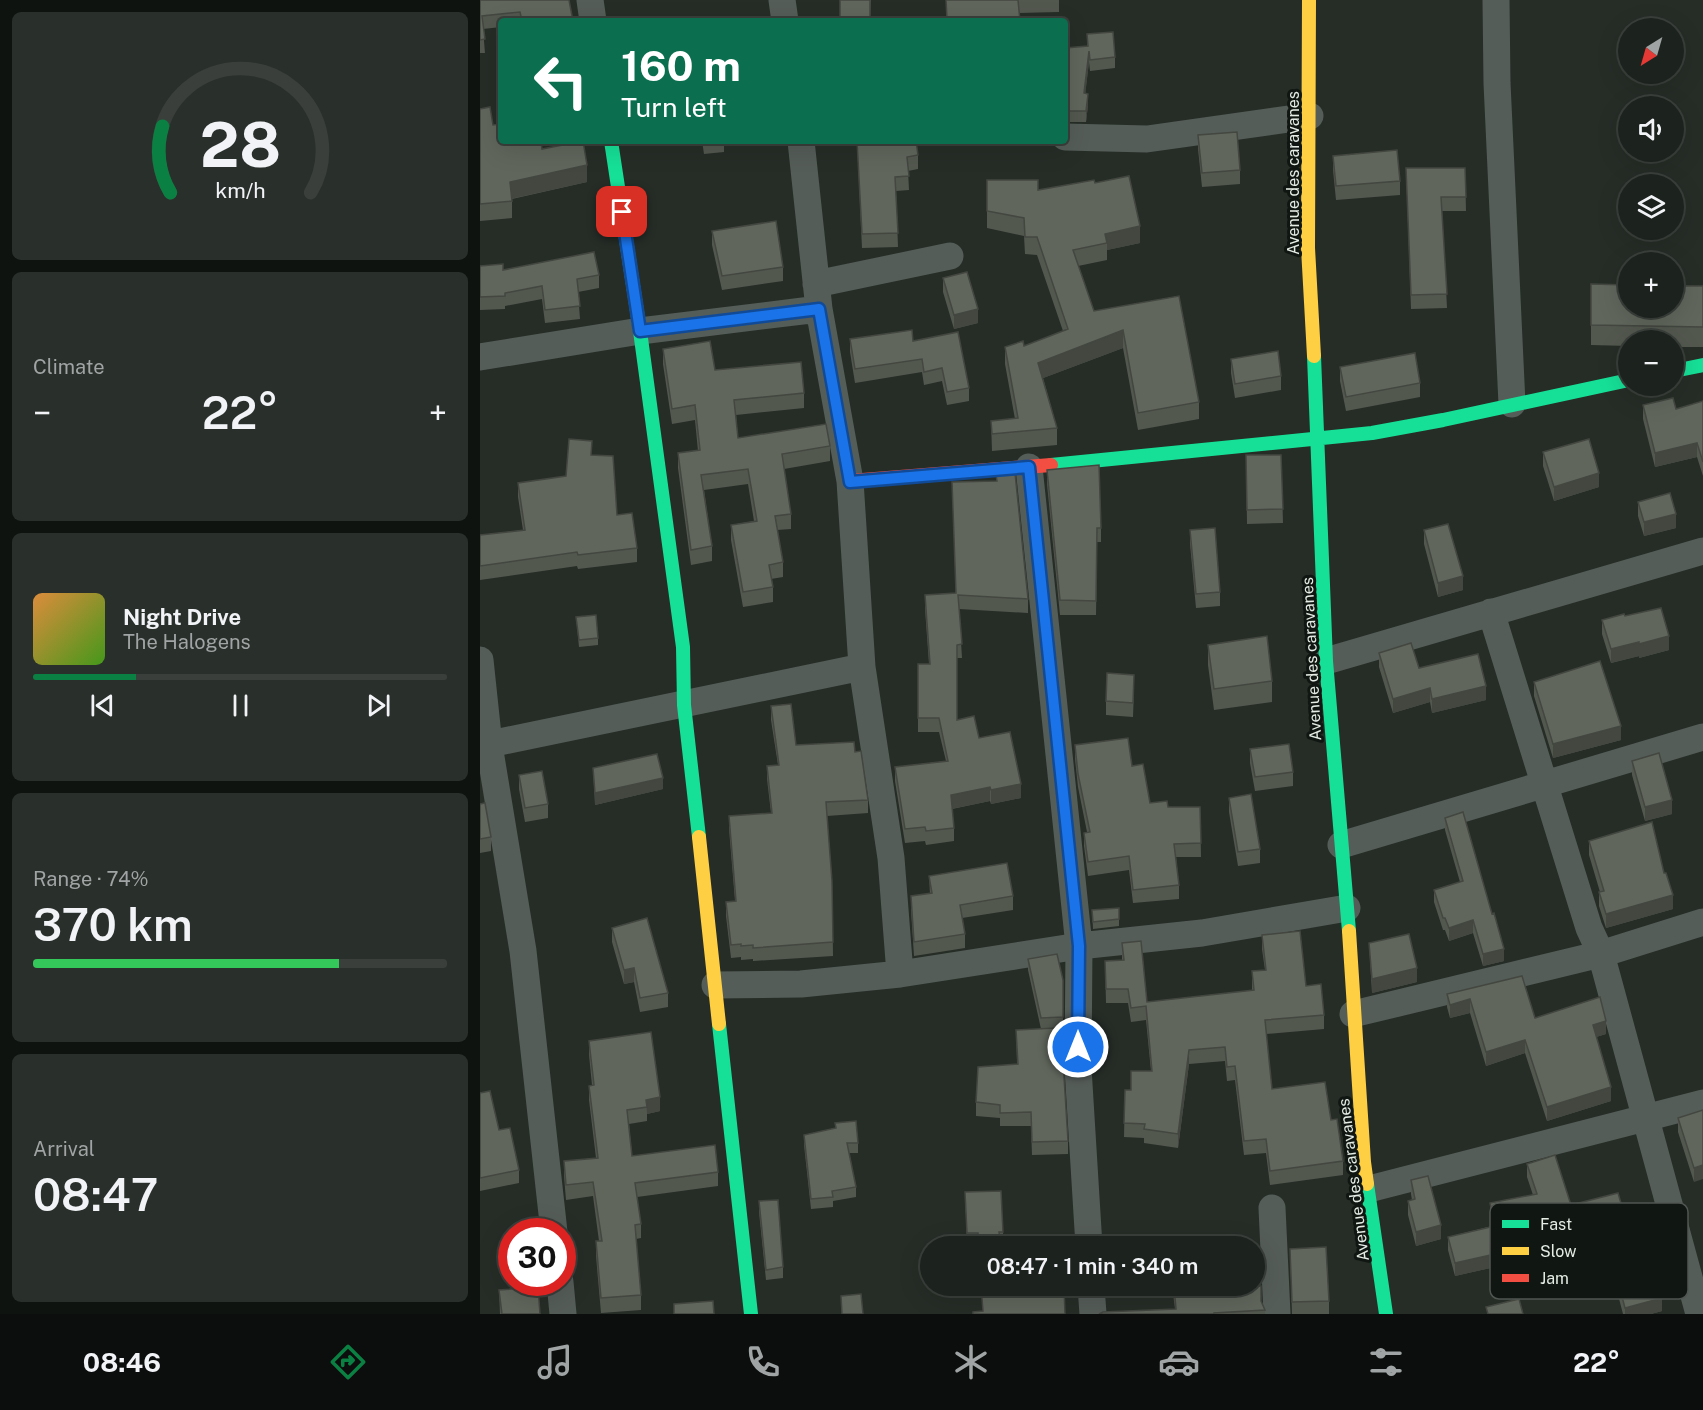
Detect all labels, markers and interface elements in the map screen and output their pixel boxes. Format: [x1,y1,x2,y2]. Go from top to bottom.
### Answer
north arrow [1618,18,1684,84]
map controls [1618,18,1684,396]
text: 160 m [621,41,741,90]
icon: left [522,42,600,120]
text: Turn left [621,91,727,123]
street label: Avenue des caravanes [1284,91,1303,255]
button: sound [1618,96,1684,162]
text: 28 [199,108,281,181]
button: layers [1618,174,1684,240]
text: km/h [215,179,265,204]
pin [596,186,647,237]
icon: arrive [605,195,638,228]
button: + [1618,252,1684,318]
button: − [1618,330,1684,396]
text: Climate [33,355,105,379]
text: 22° [202,386,278,439]
text: − [33,394,51,432]
text: + [429,394,447,432]
street label: Avenue des caravanes [1298,577,1325,741]
text: Night Drive [123,604,241,630]
text: The Halogens [123,630,251,654]
icon: previous [86,689,119,722]
icon: pause [224,689,257,722]
icon: next [362,689,395,722]
text: Range · 74% [33,867,149,891]
text: 370 km [33,898,193,951]
position arrow [1046,1015,1110,1079]
street label: Avenue des caravanes [1334,1097,1373,1262]
text: Arrival [33,1137,95,1161]
text: 08:47 [33,1168,158,1221]
legend [1490,1203,1688,1299]
text: Fast [1540,1215,1572,1234]
speed limit sign: 30 [498,1218,576,1296]
text: Slow [1540,1242,1577,1261]
text: 08:47 · 1 min · 340 m [987,1253,1198,1279]
text: Jam [1540,1269,1569,1288]
icon: directions [327,1341,369,1383]
icon: music [534,1341,576,1383]
icon: phone [742,1341,784,1383]
icon: climate [950,1341,992,1383]
icon: car [1158,1341,1200,1383]
icon: filters [1365,1341,1407,1383]
text: 08:46 [83,1346,161,1378]
text: 22° [1573,1346,1620,1378]

